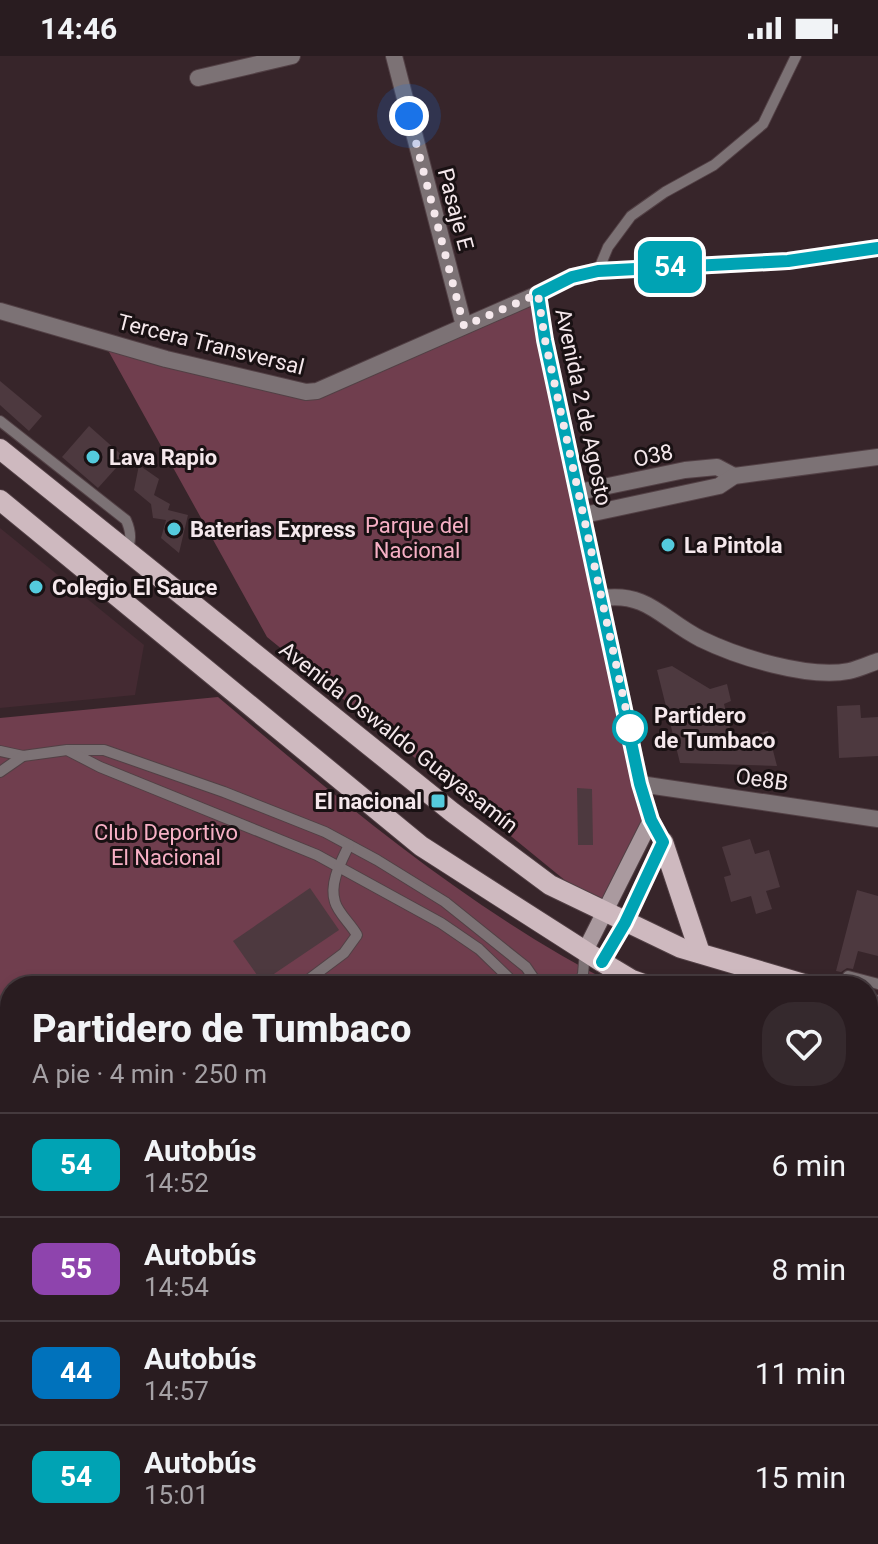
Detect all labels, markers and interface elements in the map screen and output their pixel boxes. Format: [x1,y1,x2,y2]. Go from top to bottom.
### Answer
text: 14:46 [40,11,117,46]
your location [389,96,429,136]
street label: Pasaje E [433,165,478,253]
line badge: 54 [634,241,706,293]
text: 54 [654,250,686,283]
street label: Avenida 2 de Agosto [550,306,617,508]
street label: Tercera Transversal [115,309,307,380]
street label: O38 [631,439,675,472]
place label: Lava Rapio [109,445,217,470]
marker: Lava Rapio [84,448,102,466]
park label: Parque del Nacional [365,513,469,563]
place label: Baterias Express [190,517,356,542]
marker: Baterias Express [165,520,183,538]
place label: La Pintola [684,533,783,558]
marker: La Pintola [659,536,677,554]
place label: Colegio El Sauce [52,575,218,600]
marker: Colegio El Sauce [27,578,45,596]
street label: Avenida Oswaldo Guayasamín [275,637,523,838]
place label: Partidero de Tumbaco [654,703,775,753]
marker: Partidero de Tumbaco [613,711,647,745]
street label: Oe8B [734,763,790,796]
place label: El nacional [315,789,422,814]
marker: El nacional [429,792,447,810]
park label: Club Deportivo El Nacional [94,820,238,870]
button: heart [762,1002,846,1086]
text: Partidero de Tumbaco [32,1007,411,1051]
text: A pie · 4 min · 250 m [32,1059,267,1089]
text: Autobús [144,1133,257,1168]
text: 54 [60,1148,92,1181]
text: 6 min [772,1148,846,1183]
text: 14:52 [144,1168,209,1198]
text: Autobús [144,1237,257,1272]
text: 55 [60,1252,92,1285]
text: 8 min [772,1252,846,1287]
text: 14:54 [144,1272,209,1302]
text: Autobús [144,1341,257,1376]
text: 44 [60,1356,92,1389]
text: 11 min [755,1356,846,1391]
text: 14:57 [144,1376,209,1406]
text: Autobús [144,1445,257,1480]
text: 54 [60,1460,92,1493]
text: 15 min [755,1460,846,1495]
text: 15:01 [144,1480,209,1510]

